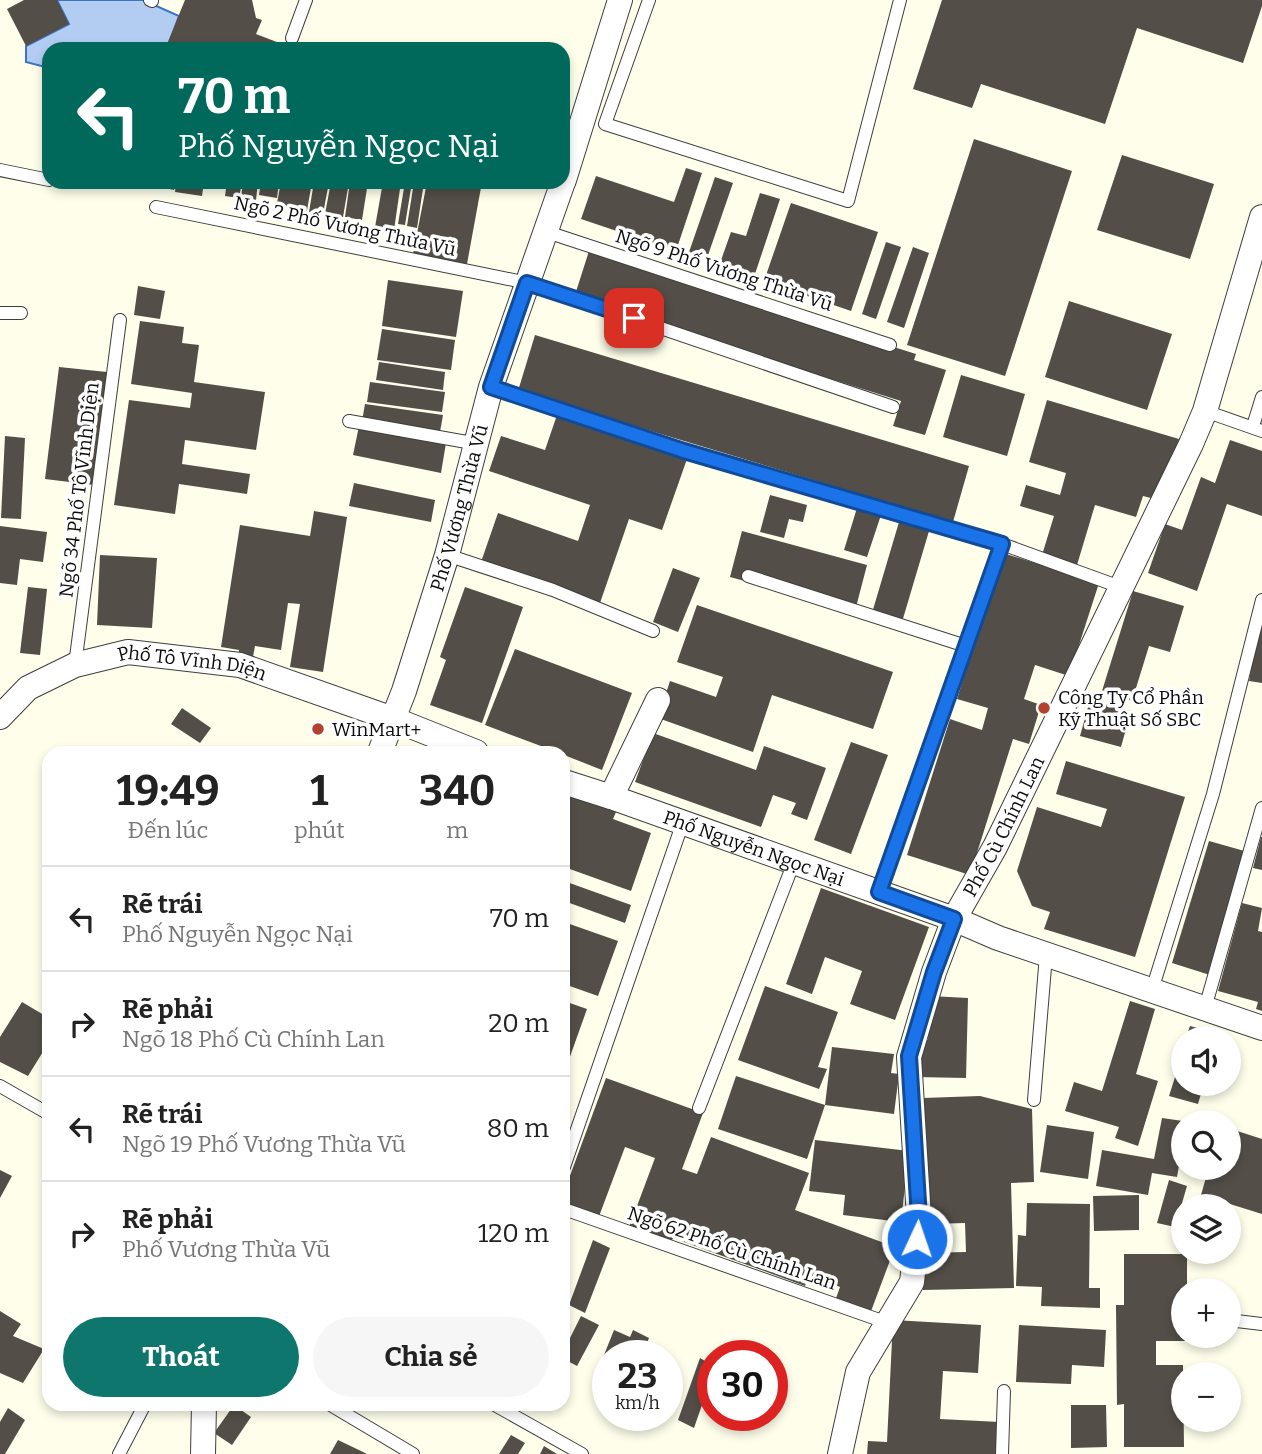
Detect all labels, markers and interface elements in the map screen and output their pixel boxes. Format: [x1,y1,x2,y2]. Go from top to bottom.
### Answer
text: 70 m [178,67,290,126]
icon: left [63,70,154,161]
text: Phố Nguyễn Ngọc Nại [178,127,499,165]
street label: Ngõ 2 Phố Vương Thừa Vũ [232,191,458,261]
street label: Ngõ 9 Phố Vương Thừa Vũ [613,224,836,316]
pin [604,288,664,348]
icon: arrive [615,299,653,337]
street label: Ngõ 34 Phố Tô Vĩnh Diện [54,381,104,599]
street label: Phố Vương Thừa Vũ [425,421,492,594]
street label: Phố Tô Vĩnh Diện [115,641,270,685]
place label: Công Ty Cổ Phần Kỹ Thuật Số SBC [1058,686,1204,731]
marker: Công Ty Cổ Phần Kỹ Thuật Số SBC [1036,700,1052,716]
place label: WinMart+ [332,718,421,741]
marker: WinMart+ [310,721,326,737]
street label: Phố Cù Chính Lan [958,752,1049,900]
text: 19:49 [116,766,220,816]
text: 1 [310,766,328,816]
text: 340 [419,766,496,816]
street label: Phố Nguyễn Ngọc Nại [660,805,848,891]
text: Đến lúc [128,816,208,844]
text: phút [294,816,345,844]
text: m [446,816,468,844]
text: Rẽ trái [122,889,202,920]
icon: left [63,900,101,938]
text: 70 m [490,903,549,934]
text: Phố Nguyễn Ngọc Nại [122,920,353,948]
text: Rẽ phải [122,994,213,1025]
icon: right [63,1005,101,1043]
text: 20 m [488,1008,549,1039]
text: Ngõ 18 Phố Cù Chính Lan [122,1025,385,1053]
map controls [1171,1026,1241,1432]
button: sound [1171,1026,1241,1096]
text: Rẽ trái [122,1099,202,1130]
icon: left [63,1110,101,1148]
button: search [1171,1110,1241,1180]
text: 80 m [487,1113,549,1144]
text: Ngõ 19 Phố Vương Thừa Vũ [122,1130,406,1158]
button: layers [1171,1194,1241,1264]
street label: Ngõ 62 Phố Cù Chính Lan [625,1201,839,1295]
position arrow [880,1202,954,1276]
text: Rẽ phải [122,1204,213,1235]
icon: right [63,1215,101,1253]
text: 120 m [478,1218,549,1249]
text: Phố Vương Thừa Vũ [122,1235,330,1263]
button: + [1171,1278,1241,1348]
button: Thoát [63,1317,299,1397]
button: Chia sẻ [313,1317,549,1397]
speed limit sign: 30 [697,1340,788,1431]
text: 23 [618,1355,657,1397]
button: − [1171,1362,1241,1432]
text: km/h [615,1392,660,1414]

